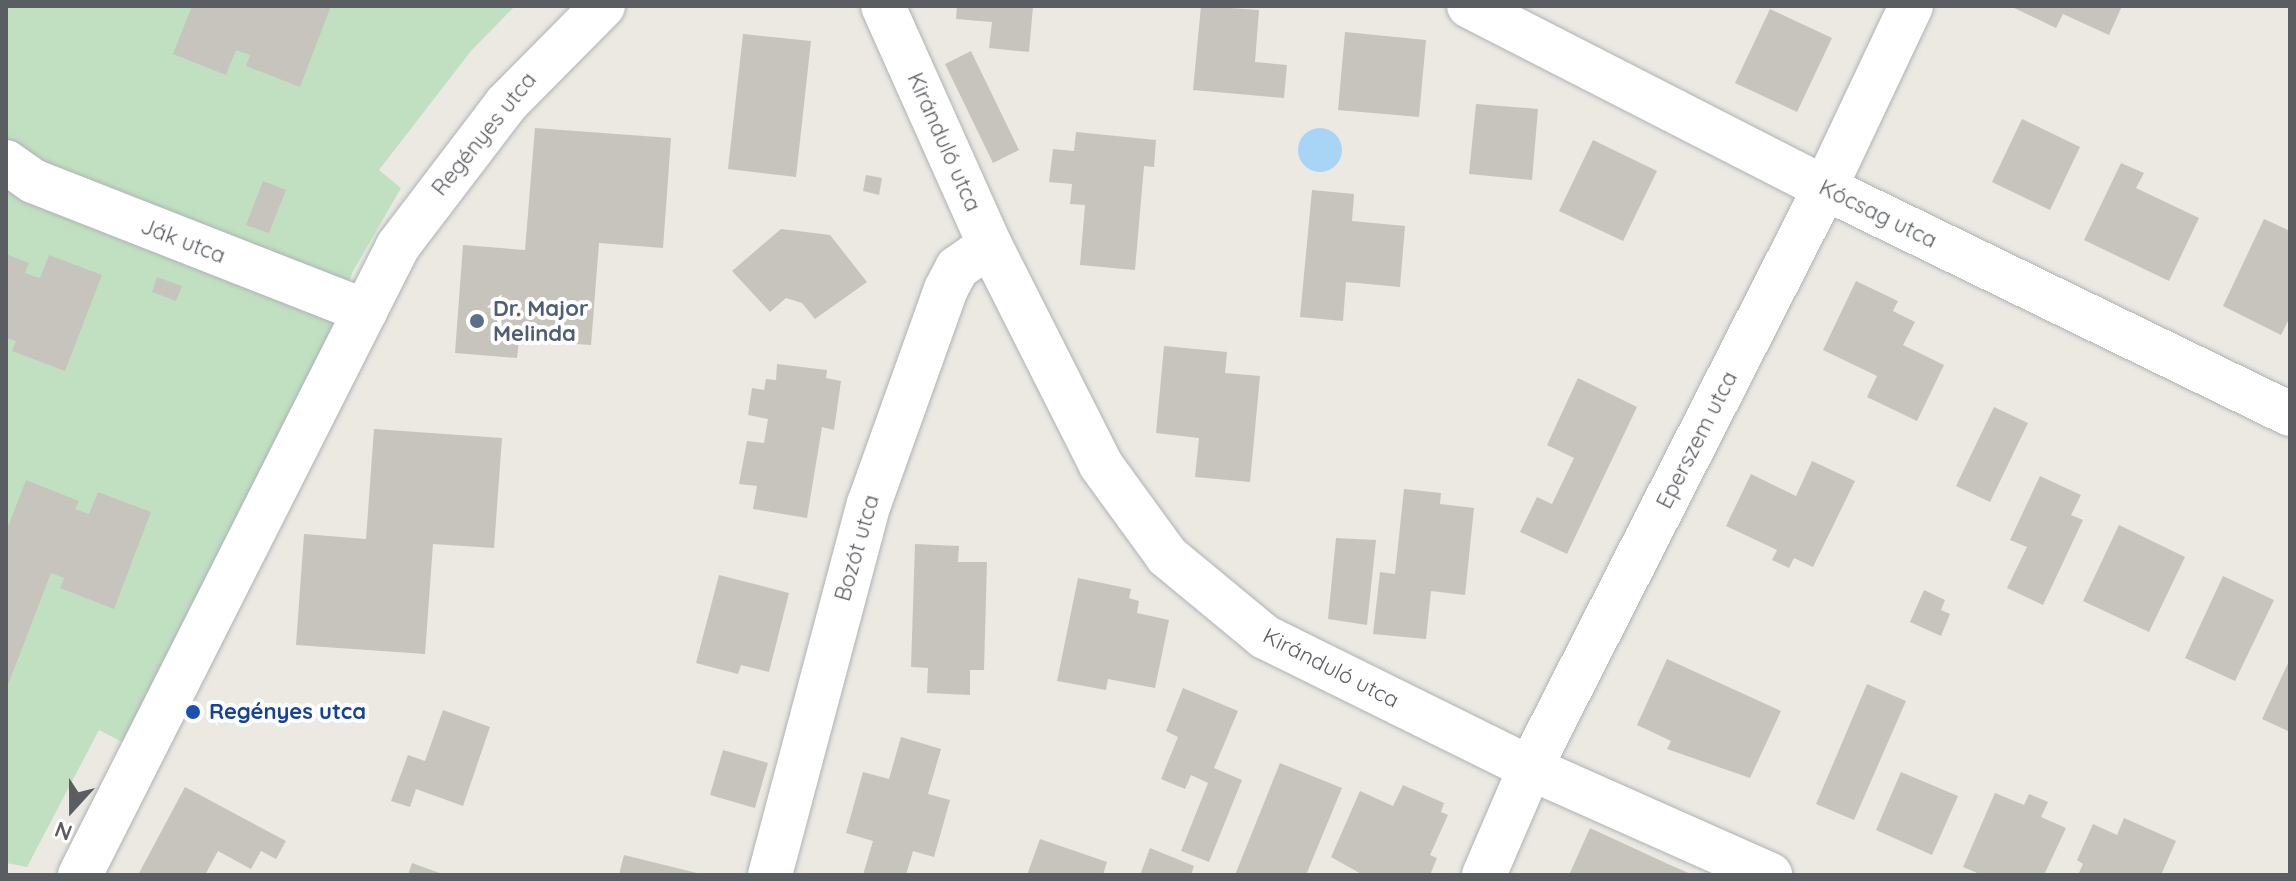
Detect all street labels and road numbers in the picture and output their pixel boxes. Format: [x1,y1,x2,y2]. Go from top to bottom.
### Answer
street label: Regényes utca [426,67,542,201]
street label: Kiránduló utca [902,69,986,215]
street label: Kócsag utca [1815,174,1941,254]
street label: Ják utca [137,213,229,269]
street label: Eperszem utca [1651,367,1743,513]
street label: Bozót utca [829,492,885,604]
street label: Kiránduló utca [1259,622,1403,714]

